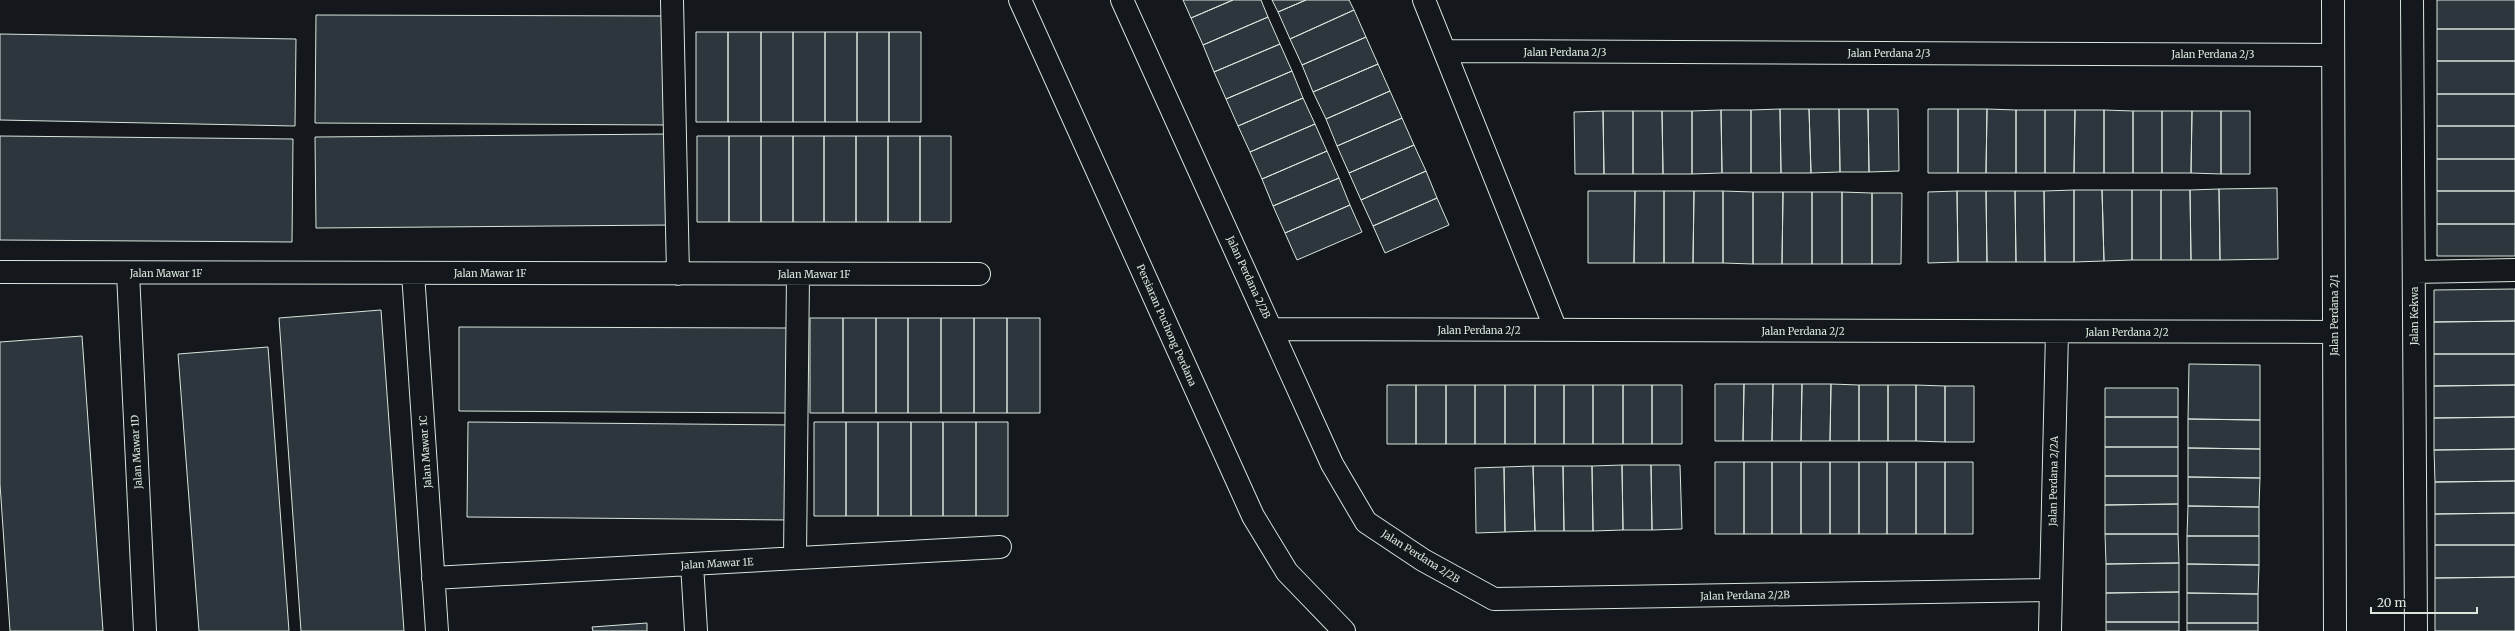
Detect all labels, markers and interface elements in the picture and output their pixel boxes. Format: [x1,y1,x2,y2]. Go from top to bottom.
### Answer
street label: Jalan Perdana 2/3 [1523,46,1607,59]
street label: Jalan Perdana 2/3 [1847,47,1931,60]
street label: Jalan Perdana 2/3 [2171,48,2255,61]
street label: Jalan Perdana 2/2B [1223,233,1274,321]
street label: Persiaran Puchong Perdana [1134,262,1200,389]
street label: Jalan Mawar 1F [129,267,202,280]
street label: Jalan Mawar 1F [453,267,526,280]
street label: Jalan Mawar 1F [777,268,850,281]
street label: Jalan Perdana 2/1 [2328,274,2341,357]
street label: Jalan Kekwa [2408,286,2421,346]
street label: Jalan Perdana 2/2 [1436,324,1521,337]
street label: Jalan Perdana 2/2 [1760,325,1845,338]
street label: Jalan Perdana 2/2 [2084,326,2169,339]
street label: Jalan Mawar 1D [128,414,145,490]
street label: Jalan Mawar 1C [416,415,435,490]
street label: Jalan Perdana 2/2A [2046,435,2061,527]
street label: Jalan Perdana 2/2B [1378,527,1463,586]
street label: Jalan Mawar 1E [679,555,754,572]
street label: Jalan Perdana 2/2B [1699,588,1790,603]
scale bar [2371,589,2477,615]
text: 20 m [2377,595,2406,610]

